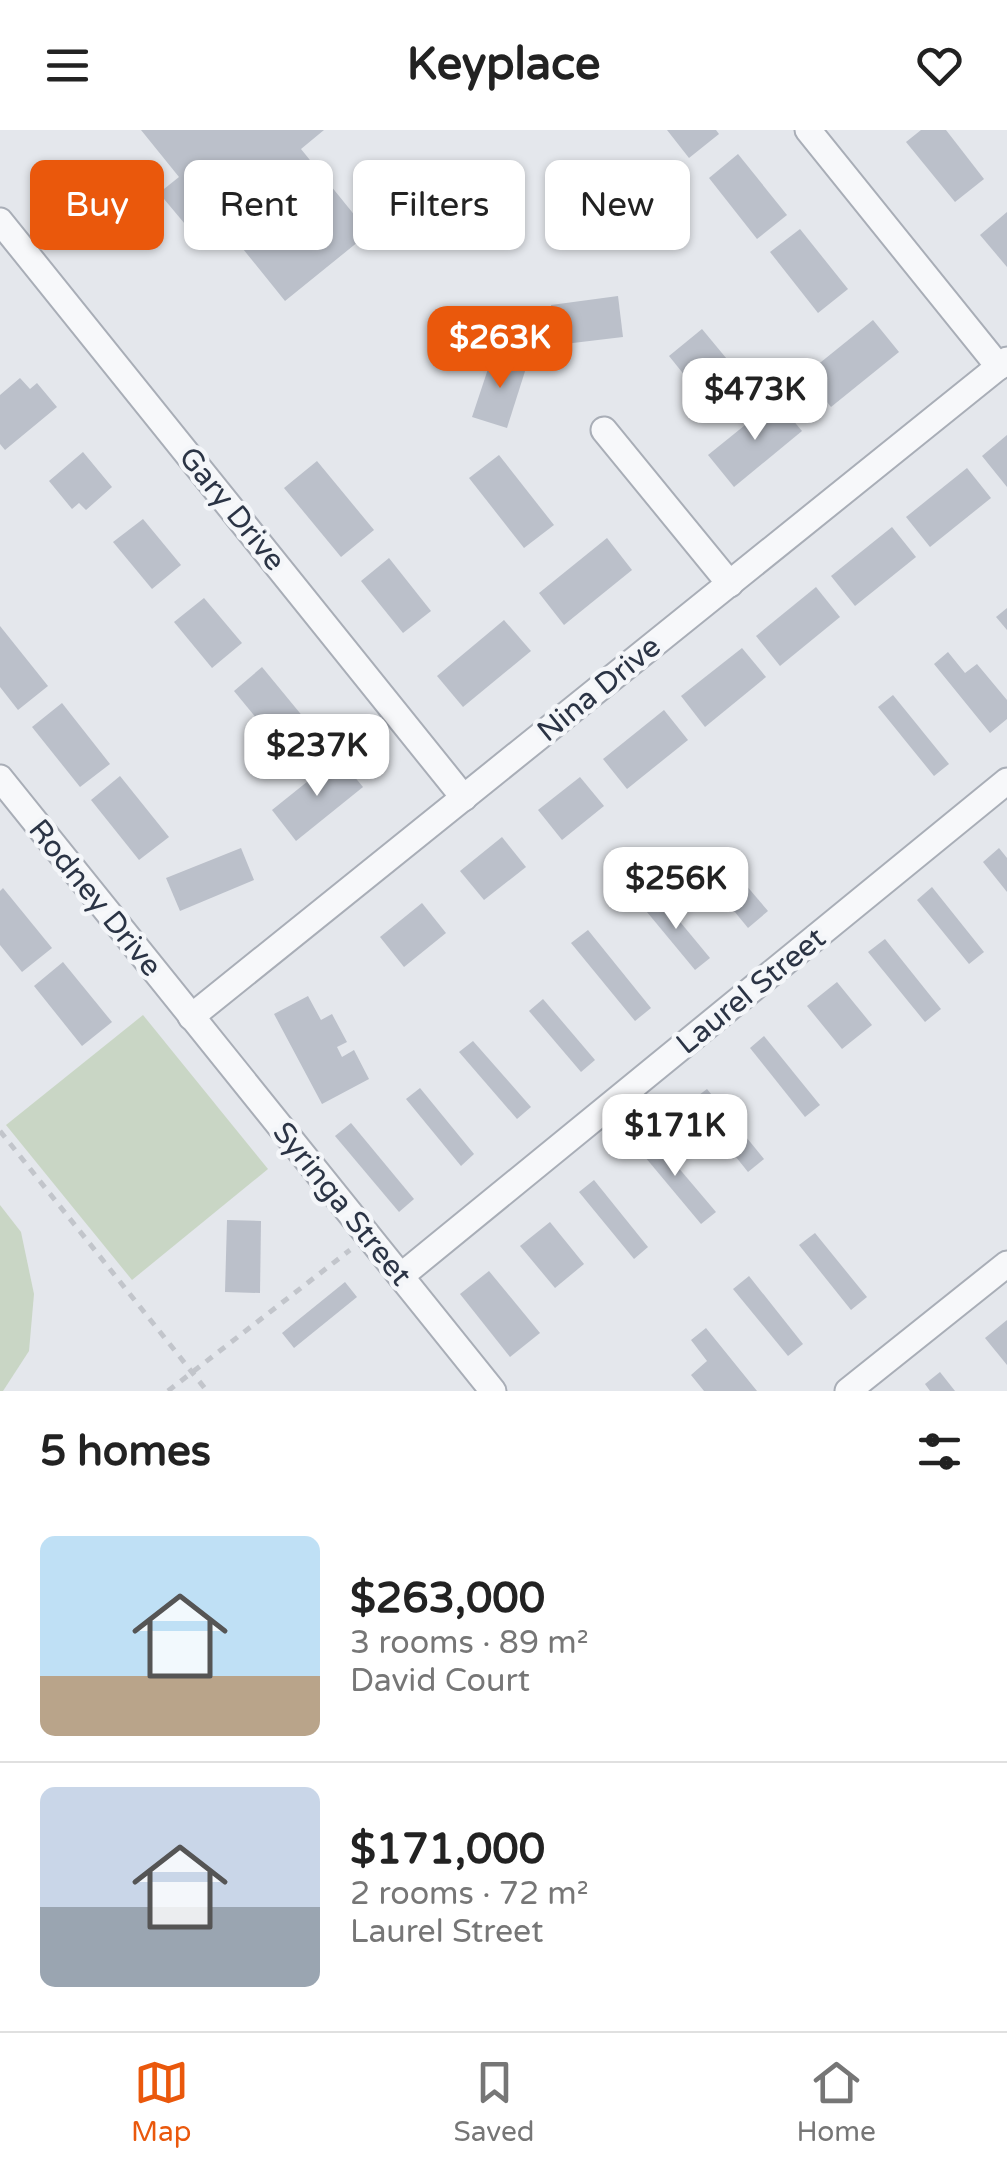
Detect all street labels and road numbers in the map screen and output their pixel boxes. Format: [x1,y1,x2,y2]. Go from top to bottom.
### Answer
street label: Gary Drive [171,440,293,578]
street label: Nina Drive [530,628,668,750]
street label: Rodney Drive [20,812,170,984]
street label: Laurel Street [669,920,833,1062]
street label: Syringa Street [265,1115,419,1293]

